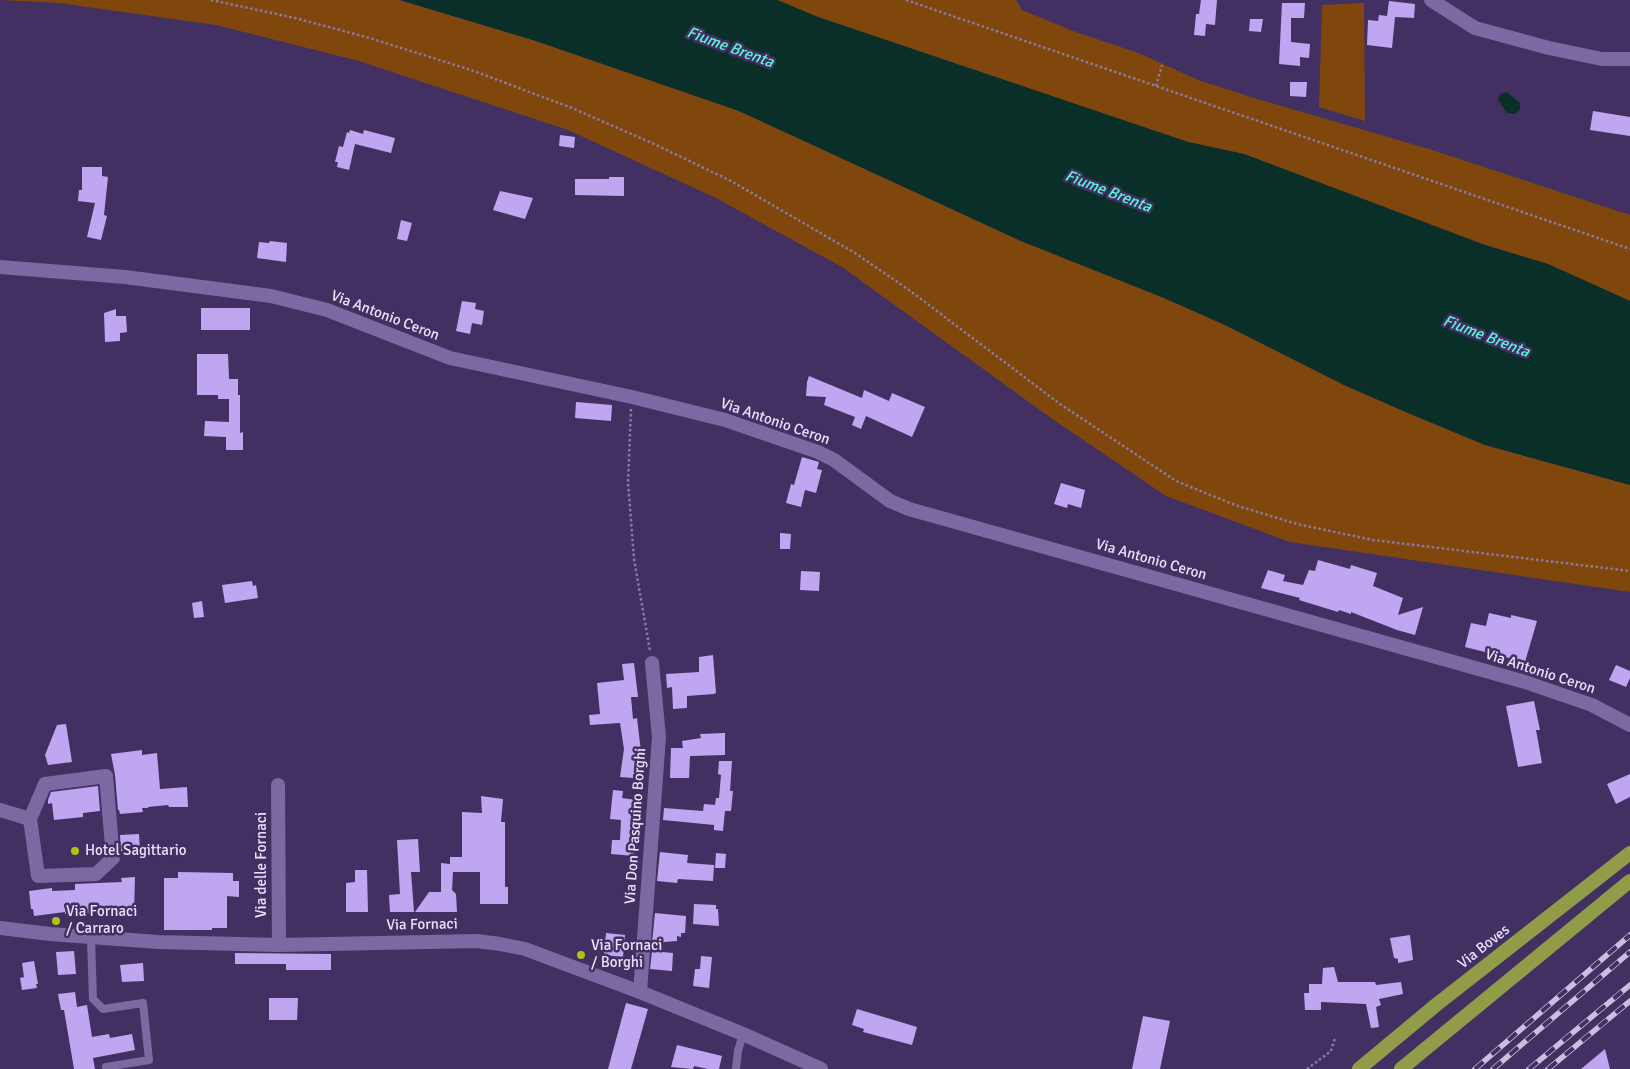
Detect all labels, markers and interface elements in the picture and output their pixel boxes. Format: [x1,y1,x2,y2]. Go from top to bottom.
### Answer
water label: Fiume Brenta [684,23,776,73]
water label: Fiume Brenta [1062,167,1154,217]
street label: Via Antonio Ceron [328,287,442,345]
water label: Fiume Brenta [1440,312,1532,362]
street label: Via Antonio Ceron [718,395,832,449]
street label: Via Antonio Ceron [1093,536,1209,584]
street label: Via Antonio Ceron [1483,646,1597,698]
street label: Via Don Pasquino Borghi [622,747,650,905]
street label: Via delle Fornaci [253,812,271,918]
place label: Hotel Sagittario [85,842,187,860]
marker: Hotel Sagittario [69,845,81,857]
place label: Via Fornaci / Carraro [66,903,137,938]
marker: Via Fornaci / Carraro [50,915,62,927]
street label: Via Fornaci [386,915,458,935]
street label: Via Boves [1454,921,1514,973]
place label: Via Fornaci / Borghi [591,937,662,972]
marker: Via Fornaci / Borghi [575,949,587,961]

